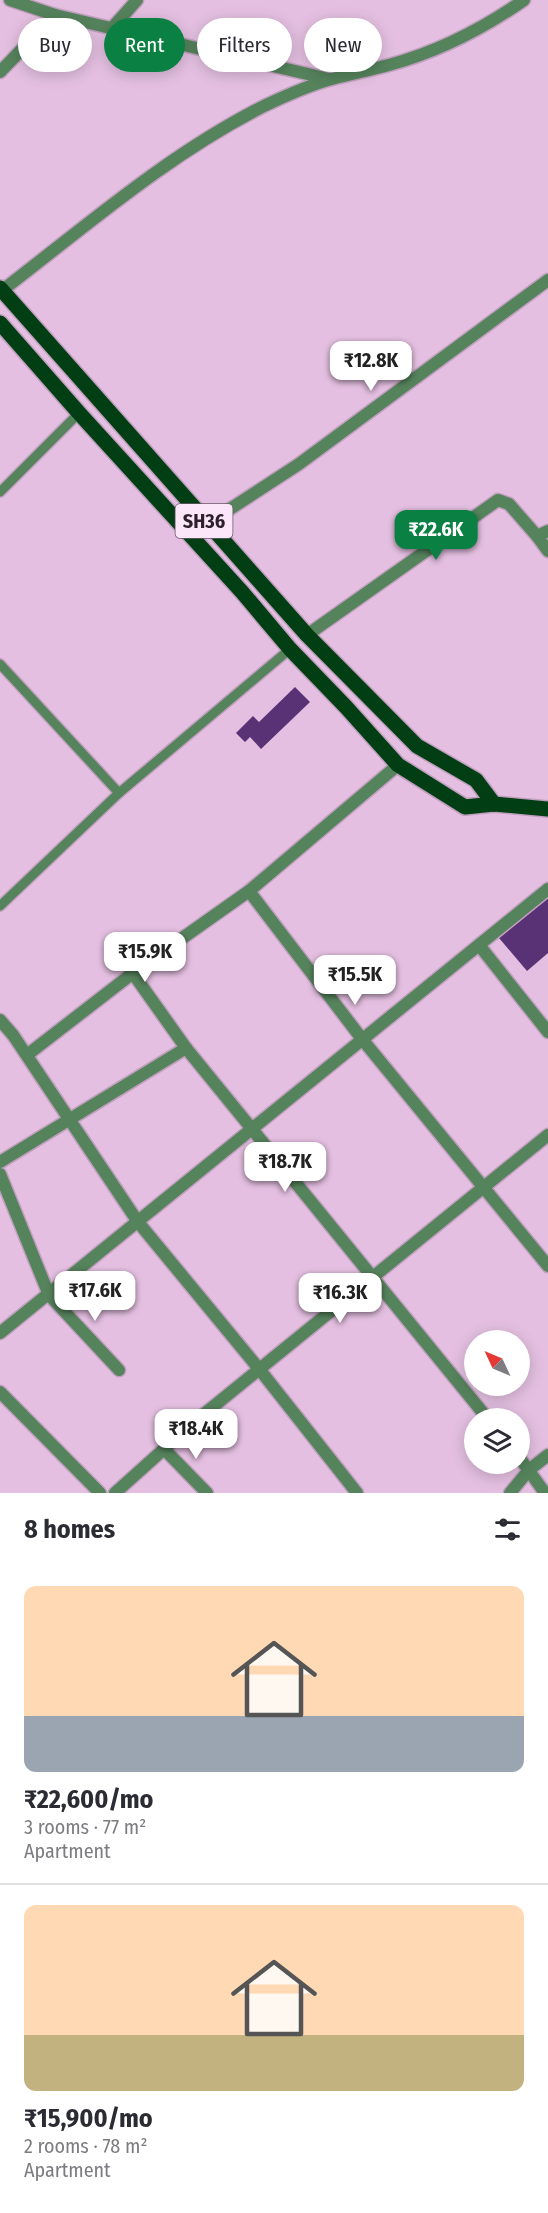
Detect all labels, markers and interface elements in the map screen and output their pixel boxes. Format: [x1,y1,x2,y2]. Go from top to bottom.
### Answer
chip: Buy [18,18,92,72]
chip: Rent [104,18,185,72]
chip: Filters [197,18,292,72]
chip: New [304,18,382,72]
pin: ₹12.8K [322,341,420,392]
text: ₹12.8K [344,348,398,372]
road number: SH36 [176,504,232,538]
pin: ₹22.6K [387,510,485,561]
text: ₹22.6K [409,517,463,541]
pin: ₹15.9K [96,932,194,983]
text: ₹15.9K [118,939,172,963]
pin: ₹15.5K [306,955,404,1006]
text: ₹15.5K [328,962,382,986]
pin: ₹18.7K [236,1142,334,1193]
text: ₹18.7K [258,1149,312,1173]
pin: ₹17.6K [46,1271,144,1322]
pin: ₹16.3K [291,1273,389,1324]
text: ₹17.6K [68,1278,122,1302]
text: ₹16.3K [313,1280,367,1304]
north arrow [464,1330,530,1396]
map controls [464,1330,530,1474]
button: layers [464,1408,530,1474]
pin: ₹18.4K [147,1409,245,1460]
text: ₹18.4K [169,1416,223,1440]
icon: filters [491,1513,524,1546]
text: 8 homes [24,1514,115,1545]
icon: home [220,1625,328,1733]
text: ₹22,600/mo [24,1784,154,1815]
text: 3 rooms · 77 m² [24,1815,146,1839]
text: Apartment [24,1839,111,1863]
icon: home [220,1944,328,2052]
text: ₹15,900/mo [24,2103,153,2134]
text: 2 rooms · 78 m² [24,2134,147,2158]
text: Apartment [24,2158,111,2182]

